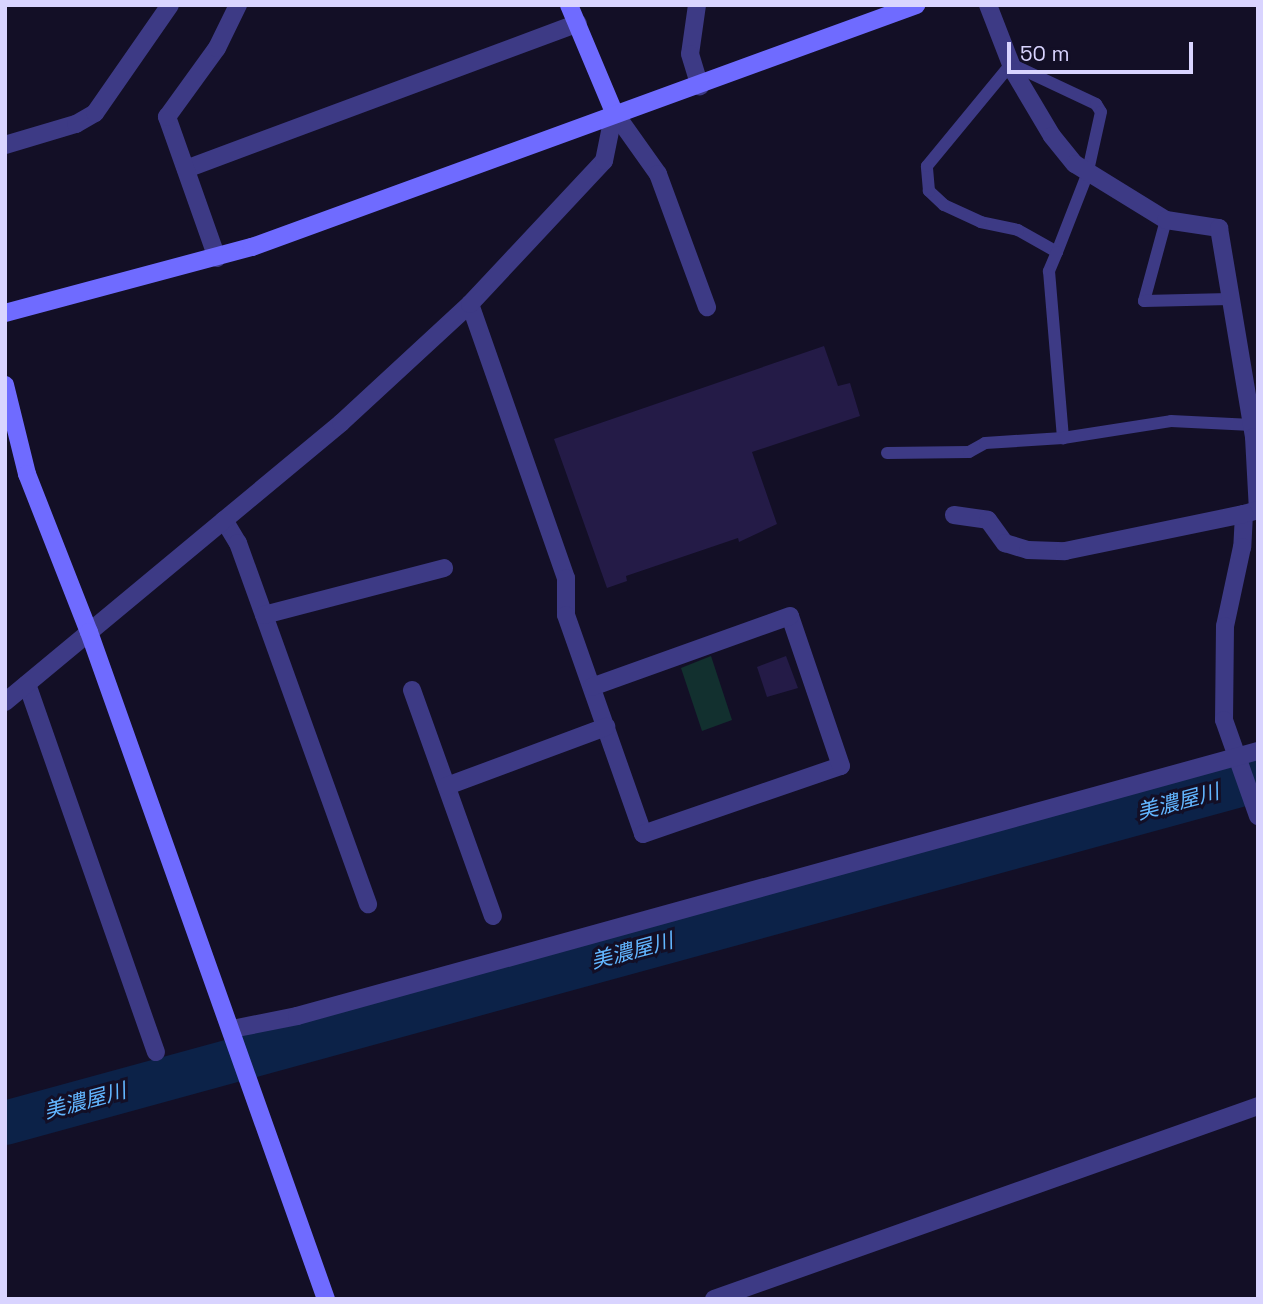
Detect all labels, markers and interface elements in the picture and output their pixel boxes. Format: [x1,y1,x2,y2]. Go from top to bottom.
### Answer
scale bar [1011,28,1196,72]
text: 50 m [1020,40,1070,67]
water label: 美濃屋川 [1134,779,1222,825]
water label: 美濃屋川 [588,928,676,974]
water label: 美濃屋川 [41,1078,129,1124]

